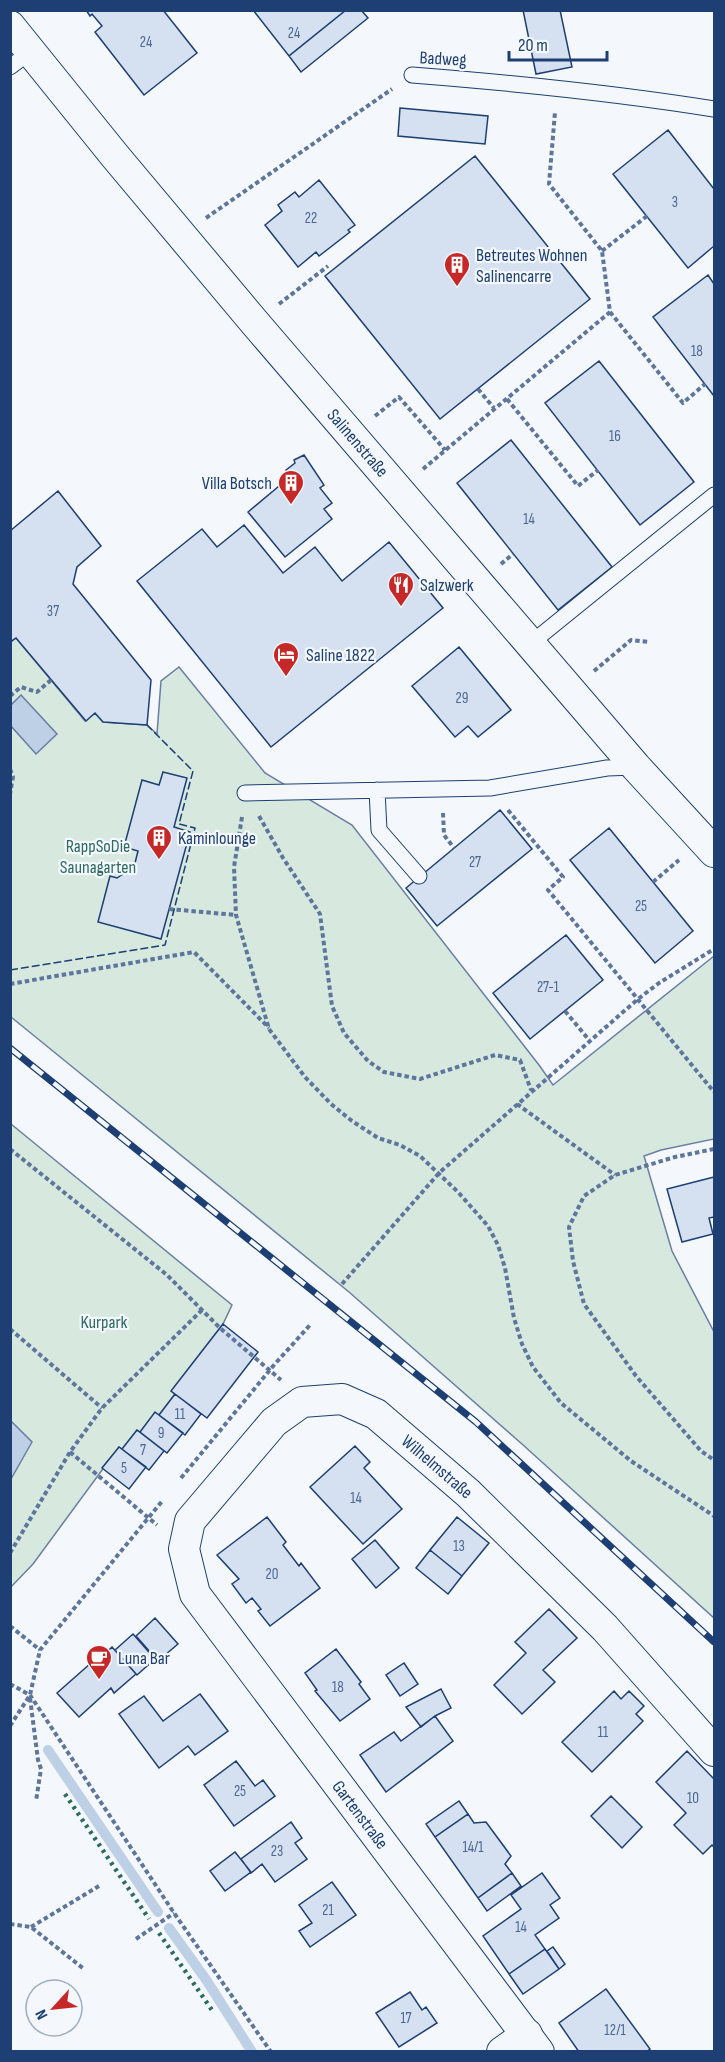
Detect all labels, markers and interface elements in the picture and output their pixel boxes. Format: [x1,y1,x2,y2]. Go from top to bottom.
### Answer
house number: 24 [288,24,300,43]
scale bar [509,24,606,62]
house number: 24 [140,33,152,52]
text: 20 m [518,35,548,56]
street label: Badweg [419,47,467,71]
house number: 3 [672,193,678,212]
house number: 22 [305,209,317,228]
place label: Betreutes Wohnen Salinencarre [476,245,587,287]
building icon: Betreutes Wohnen Salinencarre [442,250,472,288]
house number: 18 [691,342,703,361]
street label: Salinenstraße [323,405,393,481]
house number: 16 [609,427,621,446]
building icon: Villa Botsch [276,468,306,506]
place label: Villa Botsch [202,473,272,494]
house number: 14 [523,510,535,529]
restaurant icon: Salzwerk [386,570,416,608]
place label: Salzwerk [420,575,474,596]
house number: 37 [47,602,59,621]
hotel icon: Saline 1822 [271,640,301,678]
place label: Saline 1822 [306,645,375,666]
house number: 29 [456,689,468,708]
building icon: Kaminlounge [144,823,174,861]
place label: Kaminlounge [178,828,256,849]
park label: RappSoDie Saunagarten [60,836,136,878]
house number: 27 [469,853,481,872]
house number: 25 [635,897,647,916]
house number: 27-1 [537,978,560,997]
park label: Kurpark [80,1312,128,1333]
house number: 11 [175,1405,186,1424]
house number: 9 [158,1424,164,1443]
street label: Wilhelmstraße [397,1430,477,1503]
house number: 7 [140,1441,146,1460]
house number: 5 [121,1459,127,1478]
house number: 14 [350,1489,362,1508]
house number: 13 [453,1537,465,1556]
house number: 20 [266,1565,278,1584]
cafe icon: Luna Bar [84,1643,114,1681]
place label: Luna Bar [118,1648,170,1669]
house number: 18 [332,1678,344,1697]
house number: 11 [598,1723,609,1742]
street label: Gartenstraße [328,1777,392,1853]
house number: 25 [234,1782,246,1801]
house number: 10 [687,1789,699,1808]
house number: 14/1 [462,1838,484,1857]
house number: 23 [271,1842,283,1861]
house number: 21 [322,1901,334,1920]
house number: 14 [515,1918,527,1937]
north arrow [24,1978,84,2038]
text: N [32,2006,52,2022]
house number: 17 [400,2009,412,2028]
house number: 12/1 [604,2021,627,2040]

